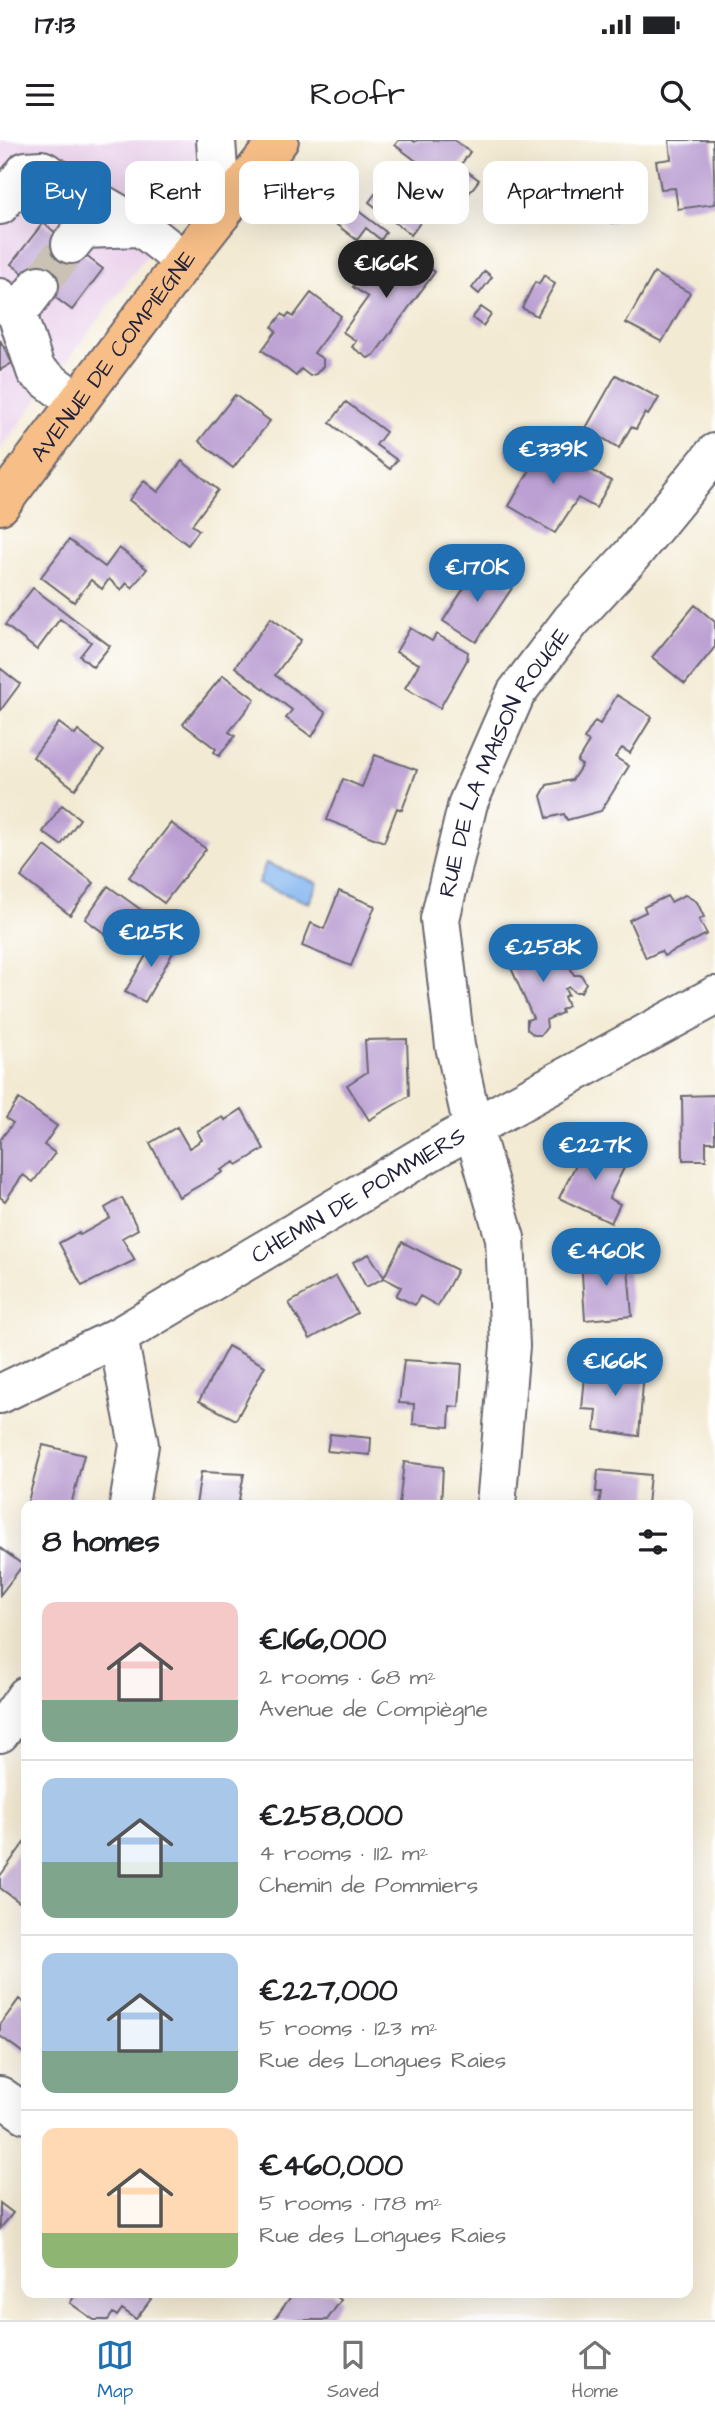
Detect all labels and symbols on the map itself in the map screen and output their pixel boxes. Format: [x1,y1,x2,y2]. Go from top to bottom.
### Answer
pin: €166K [337,240,435,300]
street label: AVENUE DE COMPIÈGNE [23,244,204,469]
pin: €339K [504,426,602,486]
pin: €170K [428,545,526,604]
street label: RUE DE LA MAISON ROUGE [431,621,578,900]
pin: €125K [102,910,200,969]
pin: €258K [494,924,592,984]
street label: CHEMIN DE POMMIERS [245,1120,472,1272]
pin: €227K [546,1122,644,1182]
pin: €460K [557,1228,655,1288]
pin: €166K [566,1338,664,1398]

